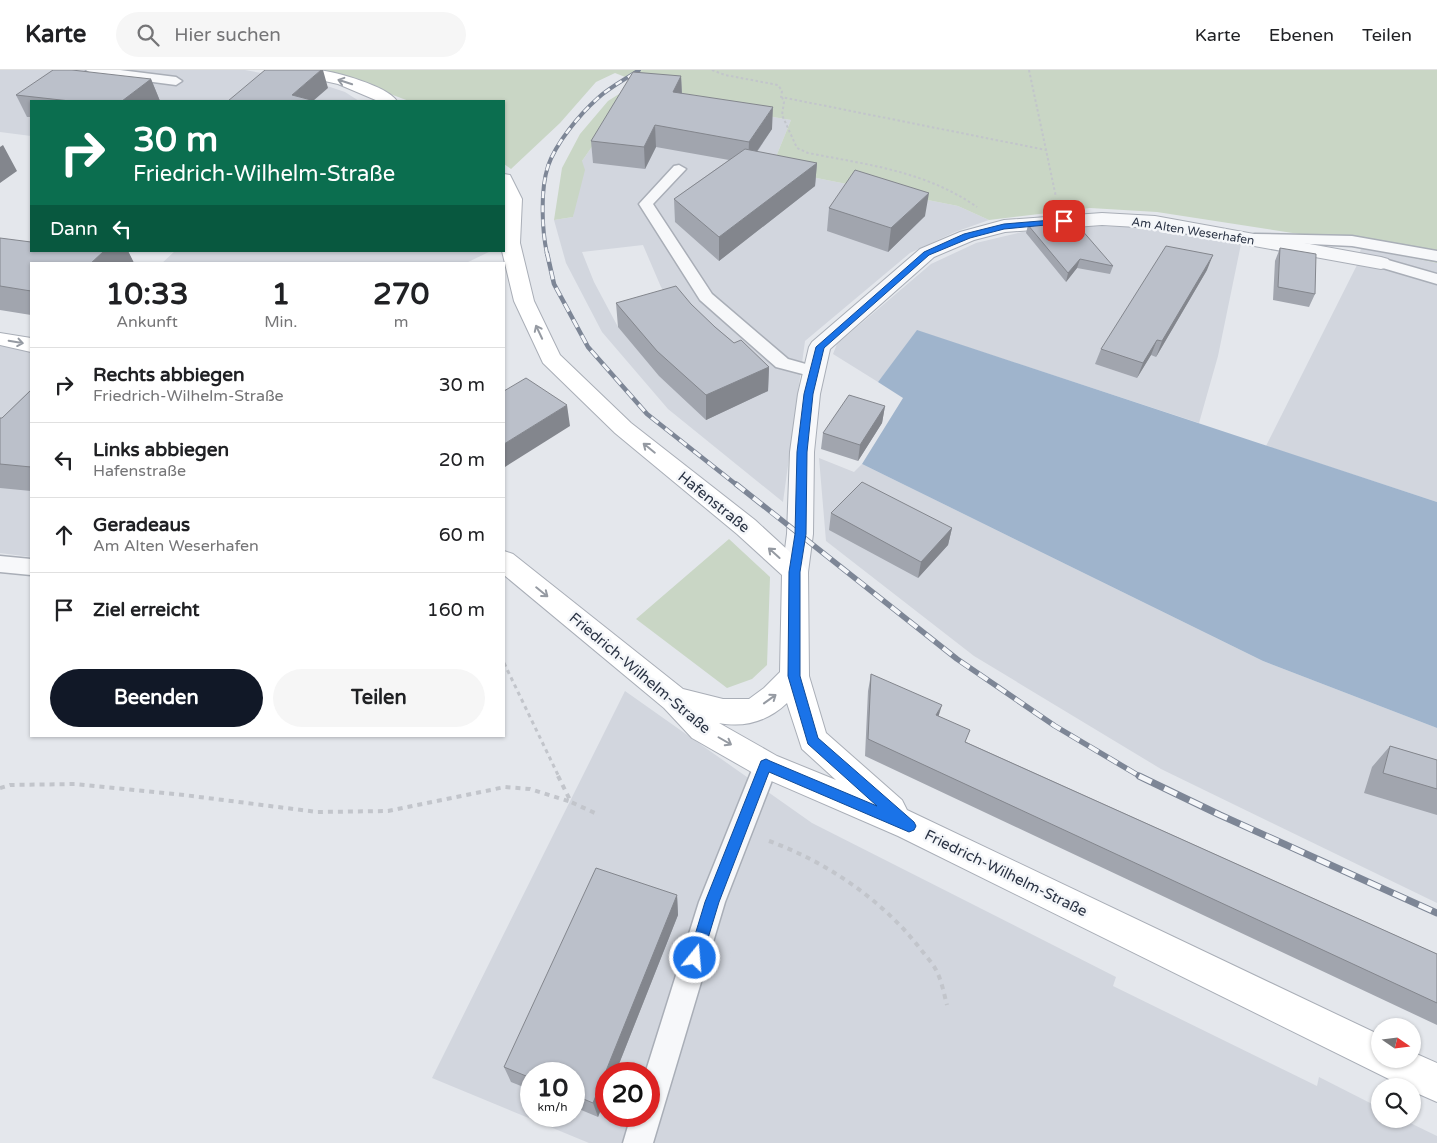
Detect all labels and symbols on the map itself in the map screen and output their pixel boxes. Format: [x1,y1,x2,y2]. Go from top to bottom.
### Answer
one-way arrow [337,76,353,86]
pin [1043,200,1085,242]
street label: Am Alten Weserhafen [1130,214,1256,248]
one-way arrow [533,325,543,340]
one-way arrow [7,338,23,348]
one-way arrow [643,443,656,454]
street label: Hafenstraße [674,468,754,536]
one-way arrow [767,547,780,558]
one-way arrow [535,586,548,597]
street label: Friedrich-Wilhelm-Straße [566,609,714,737]
one-way arrow [763,694,777,704]
one-way arrow [717,737,731,747]
street label: Friedrich-Wilhelm-Straße [922,826,1090,920]
position arrow [668,931,720,983]
north arrow [1371,1018,1421,1068]
speed limit sign: 20 [595,1062,660,1127]

